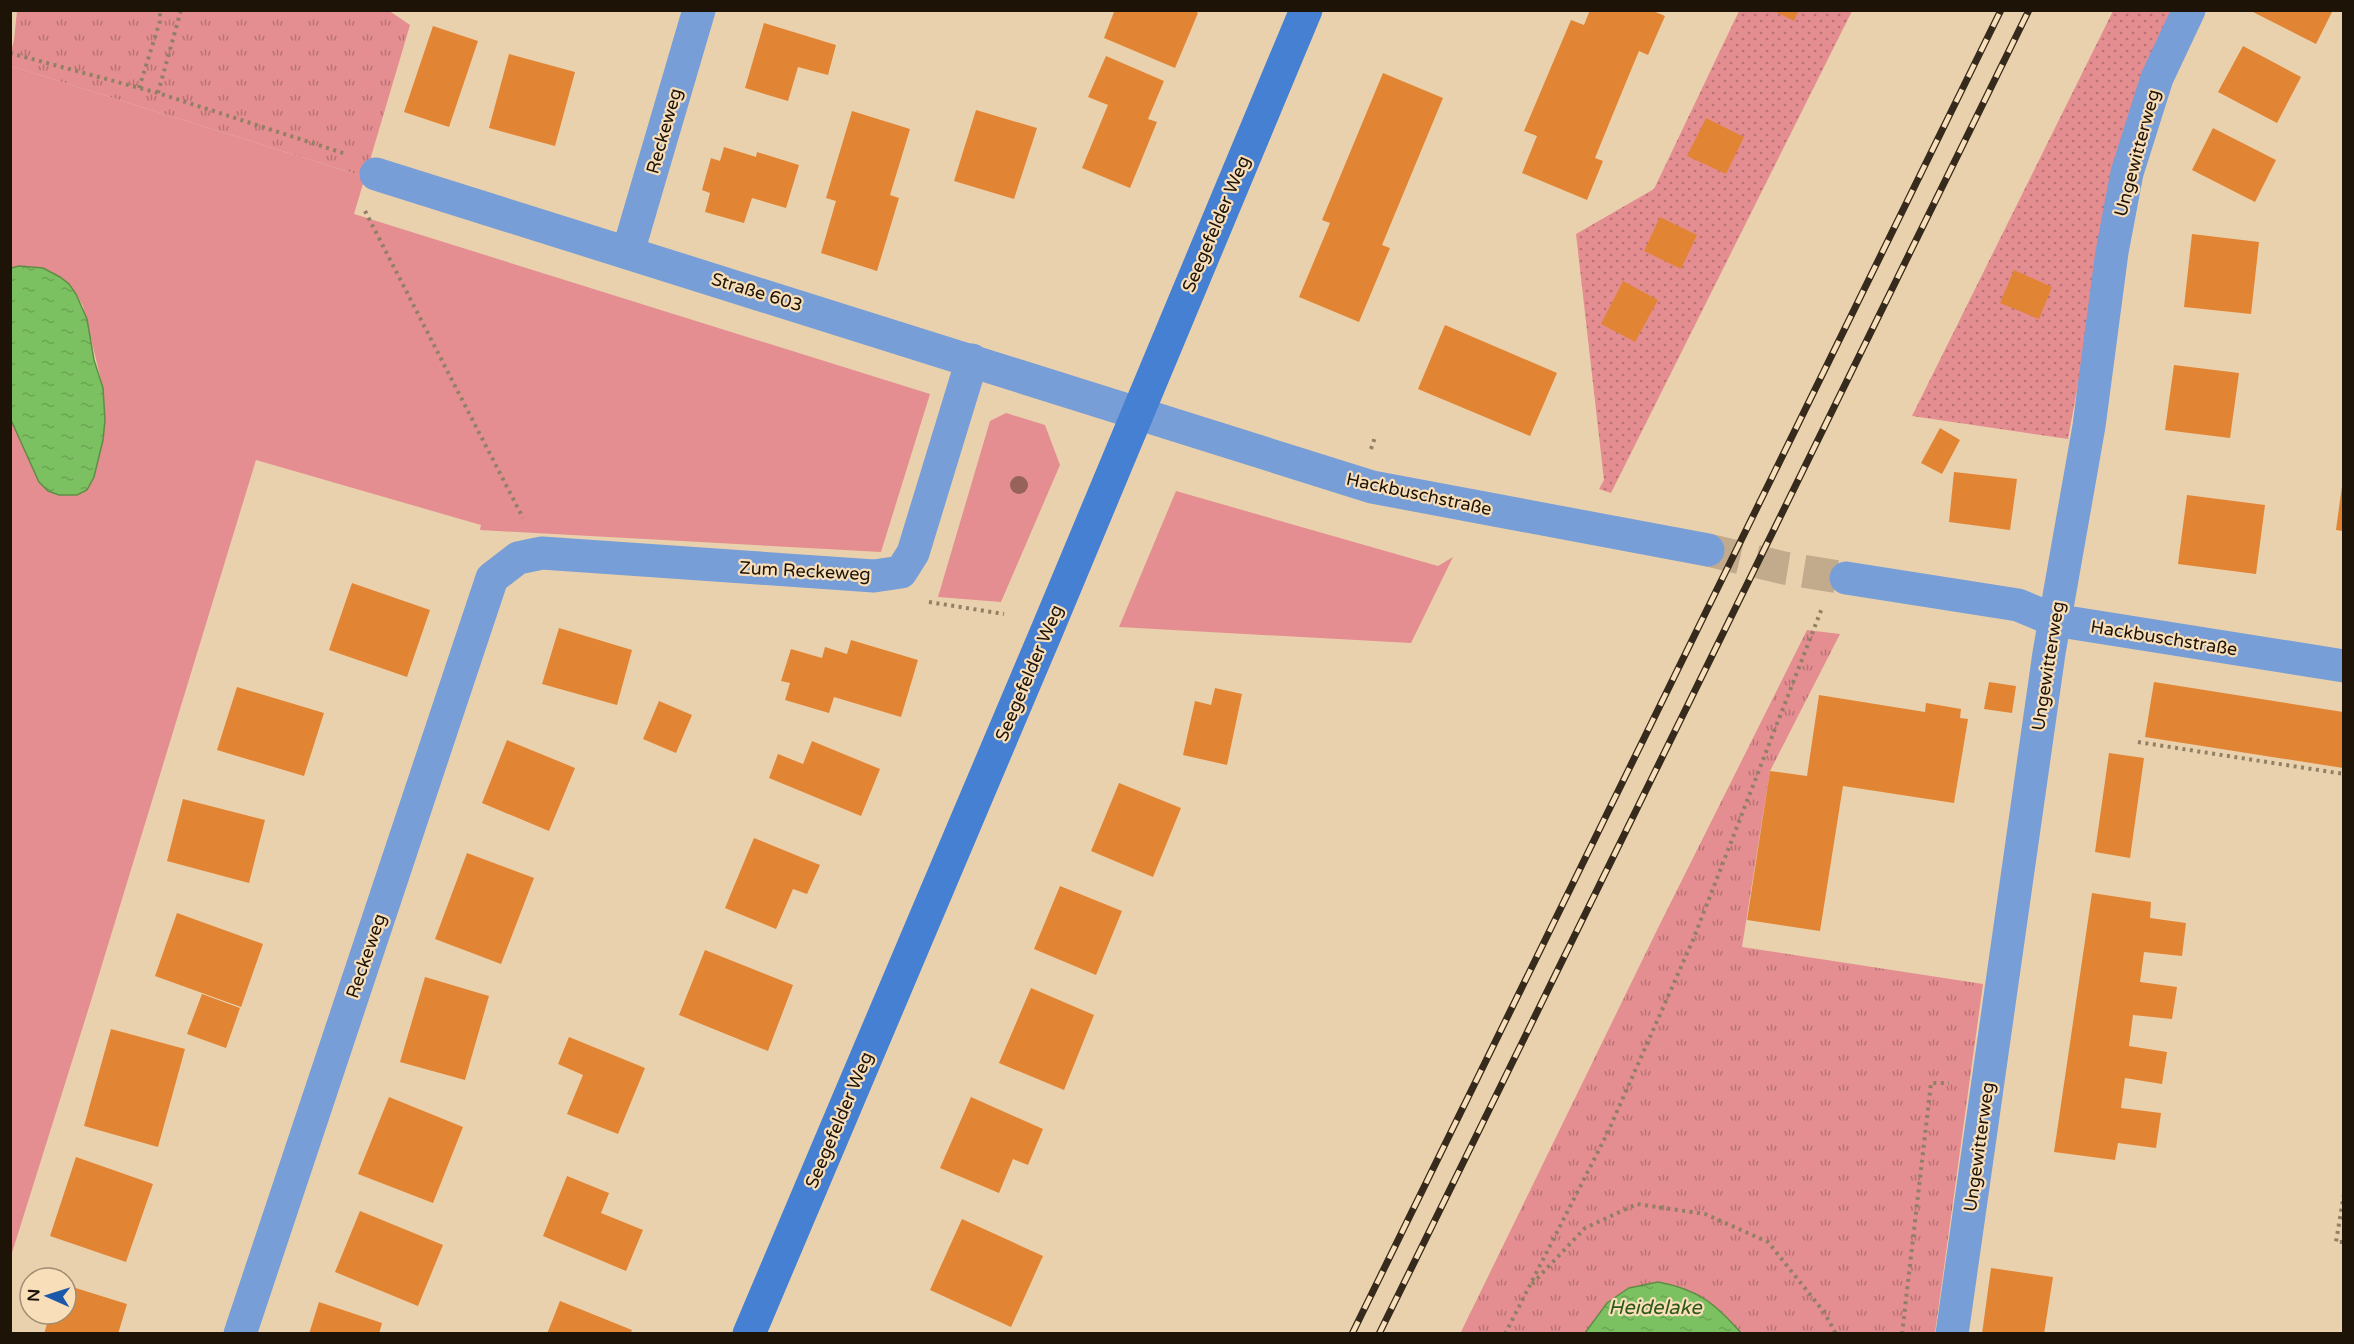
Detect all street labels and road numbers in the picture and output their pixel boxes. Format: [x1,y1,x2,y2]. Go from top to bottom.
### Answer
street label: Reckeweg [641,86,687,176]
street label: Ungewitterweg [2109,87,2165,219]
street label: Seegefelder Weg [1177,152,1255,296]
street label: Straße 603 [709,268,805,316]
street label: Hackbuschstraße [1344,468,1494,520]
street label: Zum Reckeweg [739,557,871,585]
street label: Ungewitterweg [2027,600,2069,732]
street label: Seegefelder Weg [990,601,1068,745]
street label: Hackbuschstraße [2089,616,2239,660]
street label: Reckeweg [341,911,391,1001]
street label: Seegefelder Weg [800,1048,878,1192]
street label: Ungewitterweg [1959,1081,1999,1213]

